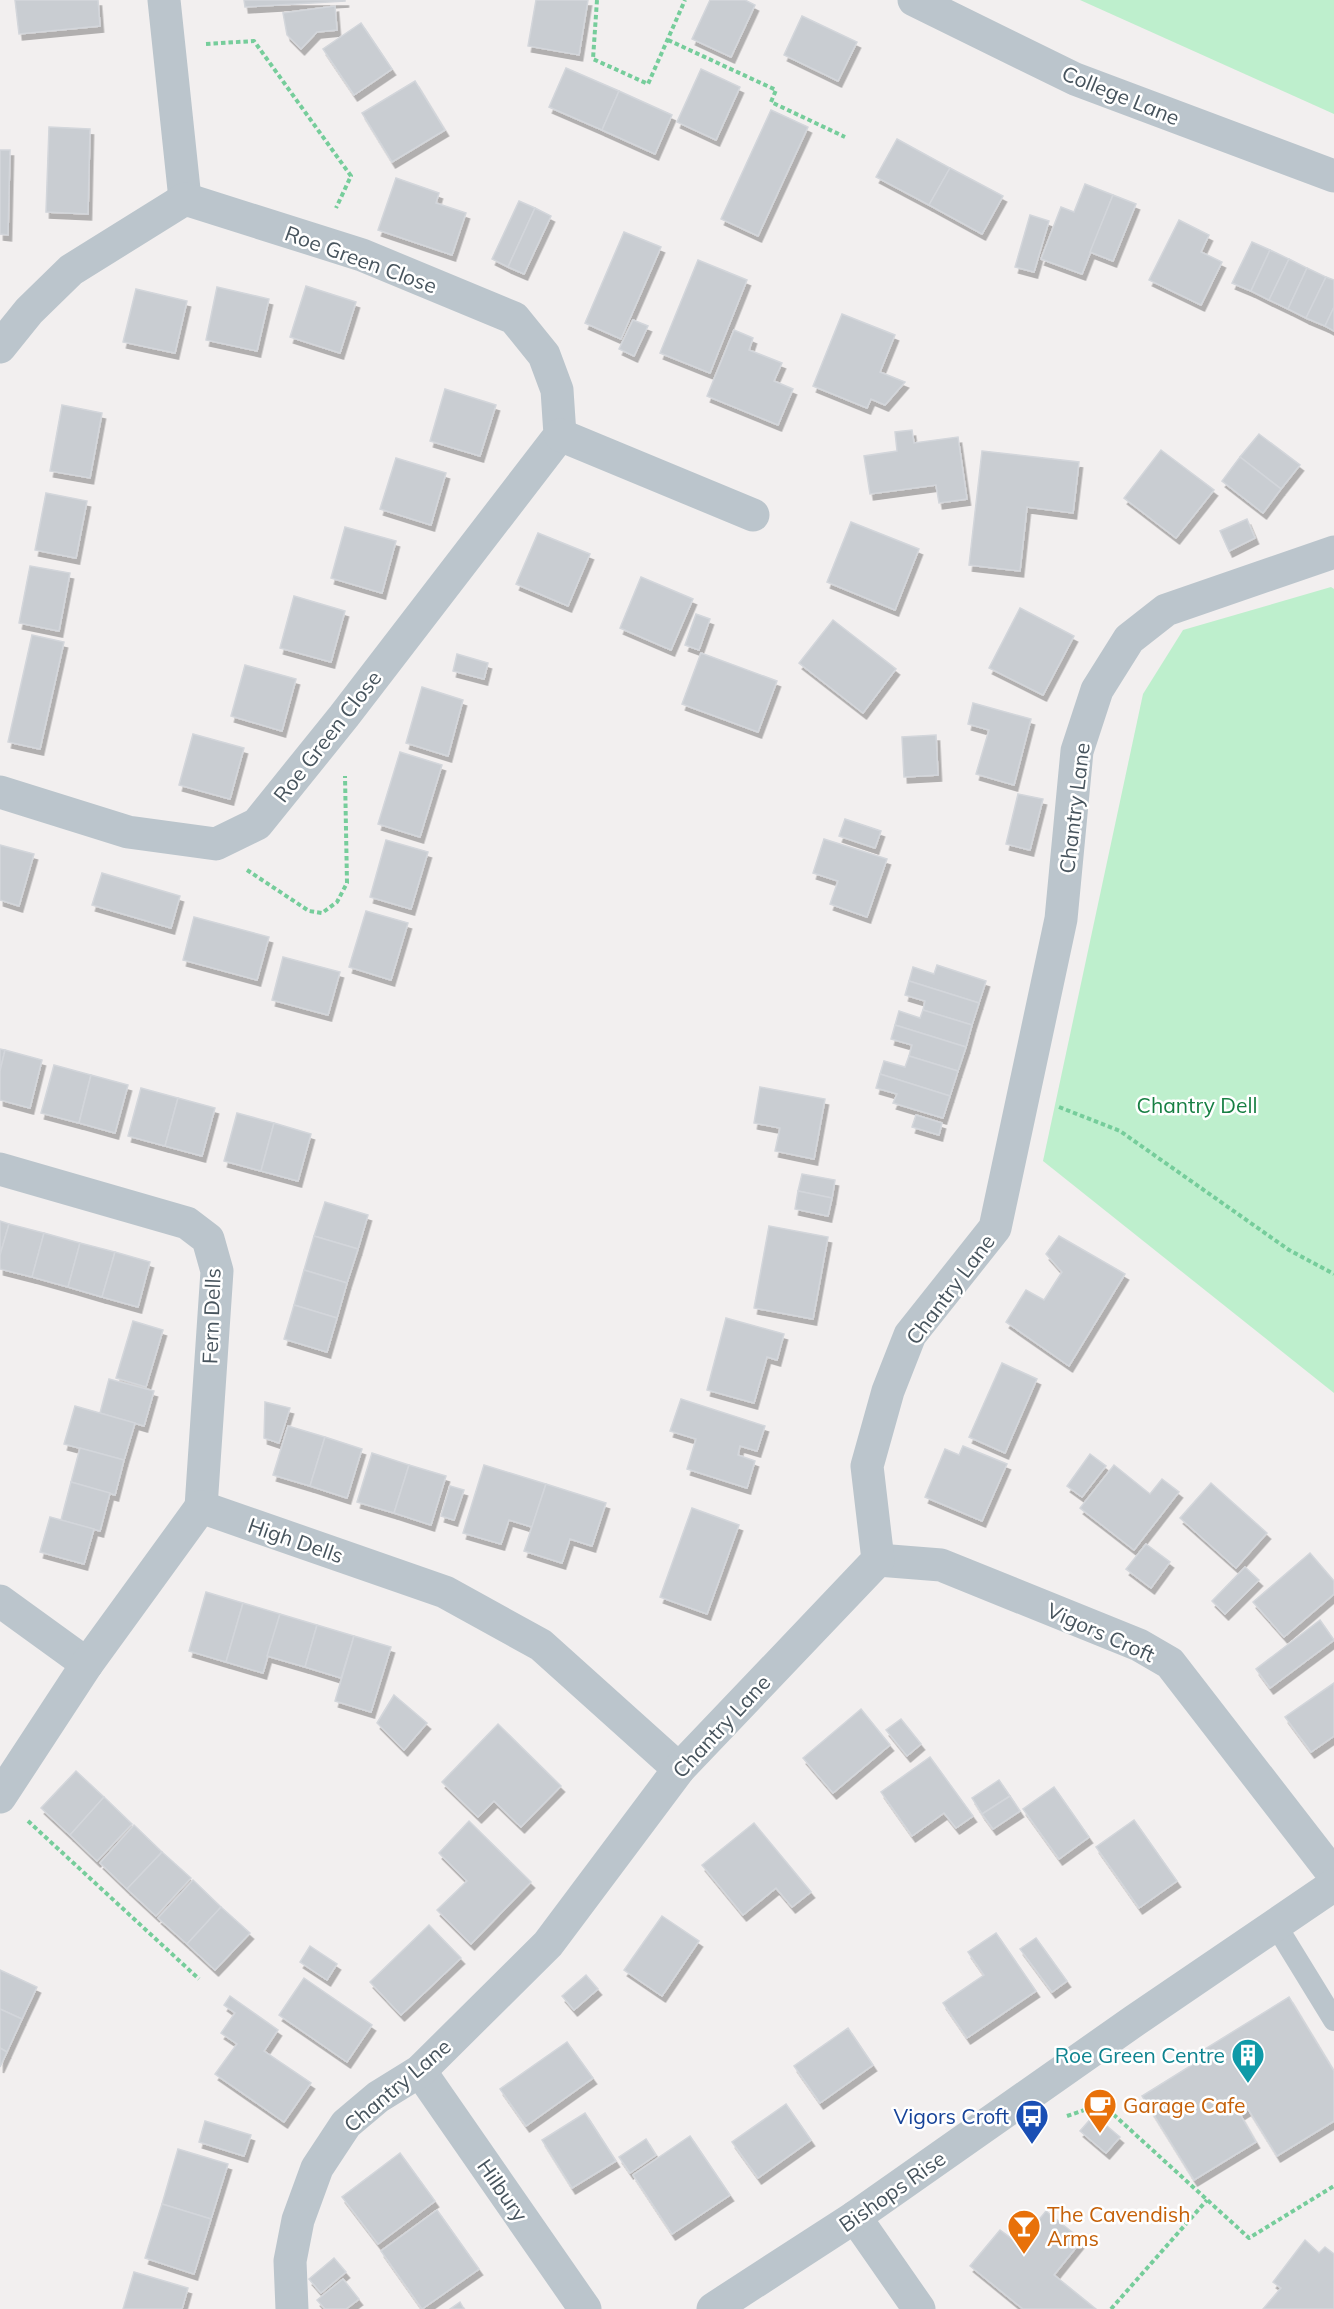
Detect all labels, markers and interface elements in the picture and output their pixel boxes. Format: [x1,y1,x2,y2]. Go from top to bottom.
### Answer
street label: College Lane [1058,60,1184,130]
street label: Roe Green Close [281,219,441,299]
street label: Roe Green Close [268,665,386,807]
street label: Chantry Lane [1053,741,1095,875]
park label: Chantry Dell [1137,1092,1257,1118]
street label: Chantry Lane [900,1229,1000,1349]
street label: Fern Dells [196,1268,226,1364]
street label: High Dells [245,1512,347,1568]
street label: Vigors Croft [1043,1597,1159,1667]
street label: Chantry Lane [667,1669,775,1783]
street label: Chantry Lane [338,2033,456,2137]
building icon: Roe Green Centre [1230,2037,1266,2084]
place label: Roe Green Centre [1055,2042,1225,2068]
cafe icon: Garage Cafe [1082,2087,1118,2134]
place label: Garage Cafe [1123,2092,1245,2118]
bus stop icon: Vigors Croft [1014,2098,1050,2145]
place label: Vigors Croft [894,2103,1009,2129]
street label: Bishops Rise [834,2145,950,2237]
street label: Hilbury [472,2154,534,2226]
place label: The Cavendish Arms [1047,2201,1190,2251]
bar icon: The Cavendish Arms [1006,2208,1042,2255]

